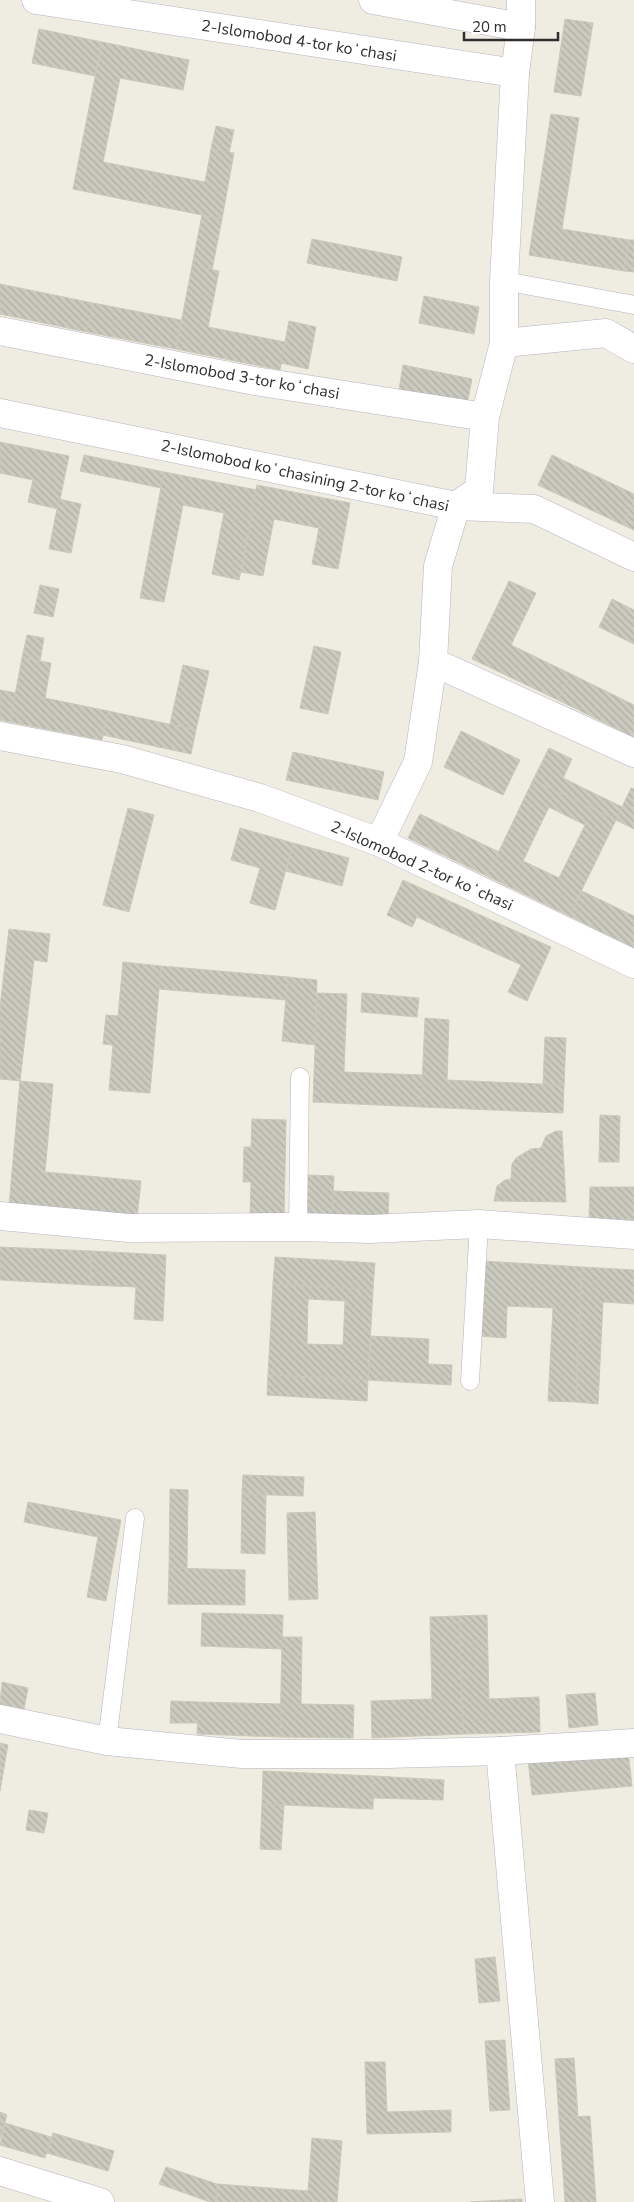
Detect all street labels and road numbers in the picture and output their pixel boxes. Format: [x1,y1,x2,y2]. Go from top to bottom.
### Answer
street label: 2-Islomobod 4-tor koʻchasi [199,15,398,67]
street label: 2-Islomobod 3-tor koʻchasi [143,349,341,405]
street label: 2-Islomobod koʻchasining 2-tor koʻchasi [159,435,451,517]
street label: 2-Islomobod 2-tor koʻchasi [327,816,516,916]

